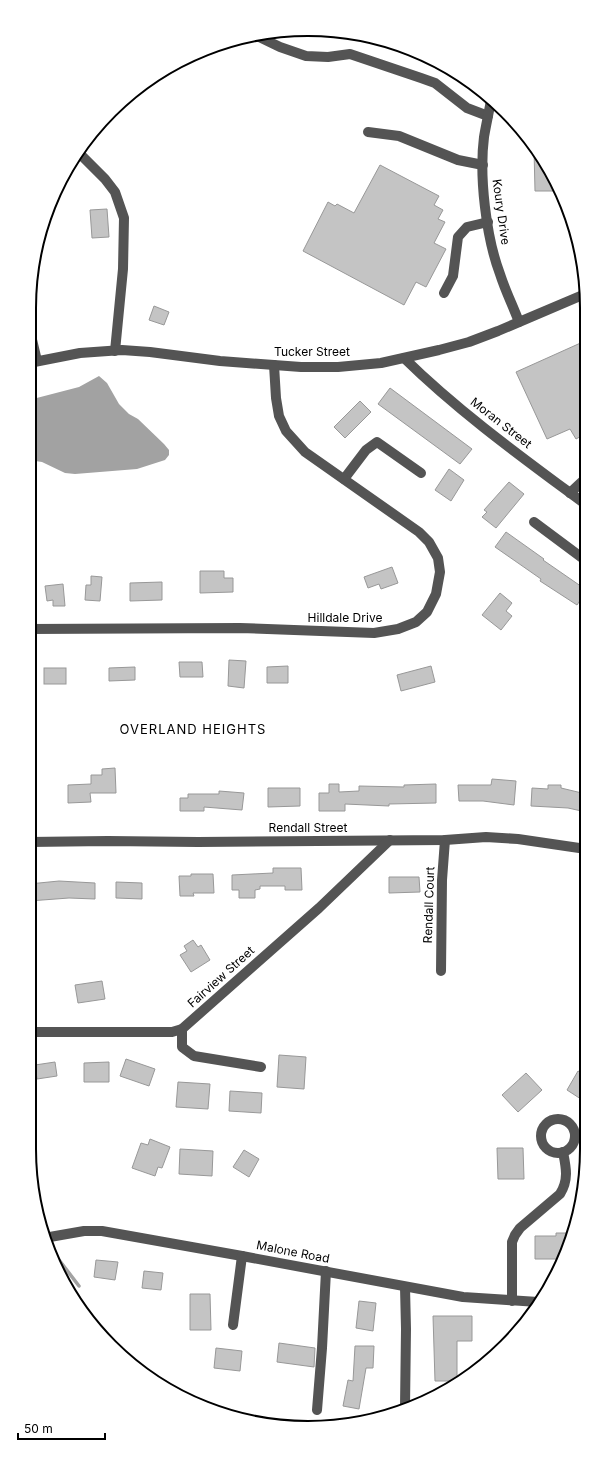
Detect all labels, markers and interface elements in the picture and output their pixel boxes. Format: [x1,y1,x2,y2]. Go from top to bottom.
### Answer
street label: Koury Drive [489,178,514,246]
street label: Tucker Street [274,344,350,359]
street label: Moran Street [468,394,535,451]
street label: Hilldale Drive [308,610,382,625]
district label: OVERLAND HEIGHTS [120,721,266,737]
street label: Rendall Street [269,820,347,835]
street label: Rendall Court [420,866,437,944]
street label: Fairview Street [184,943,257,1011]
street label: Malone Road [255,1237,331,1266]
scale bar [18,1415,105,1441]
text: 50 m [24,1421,53,1436]

